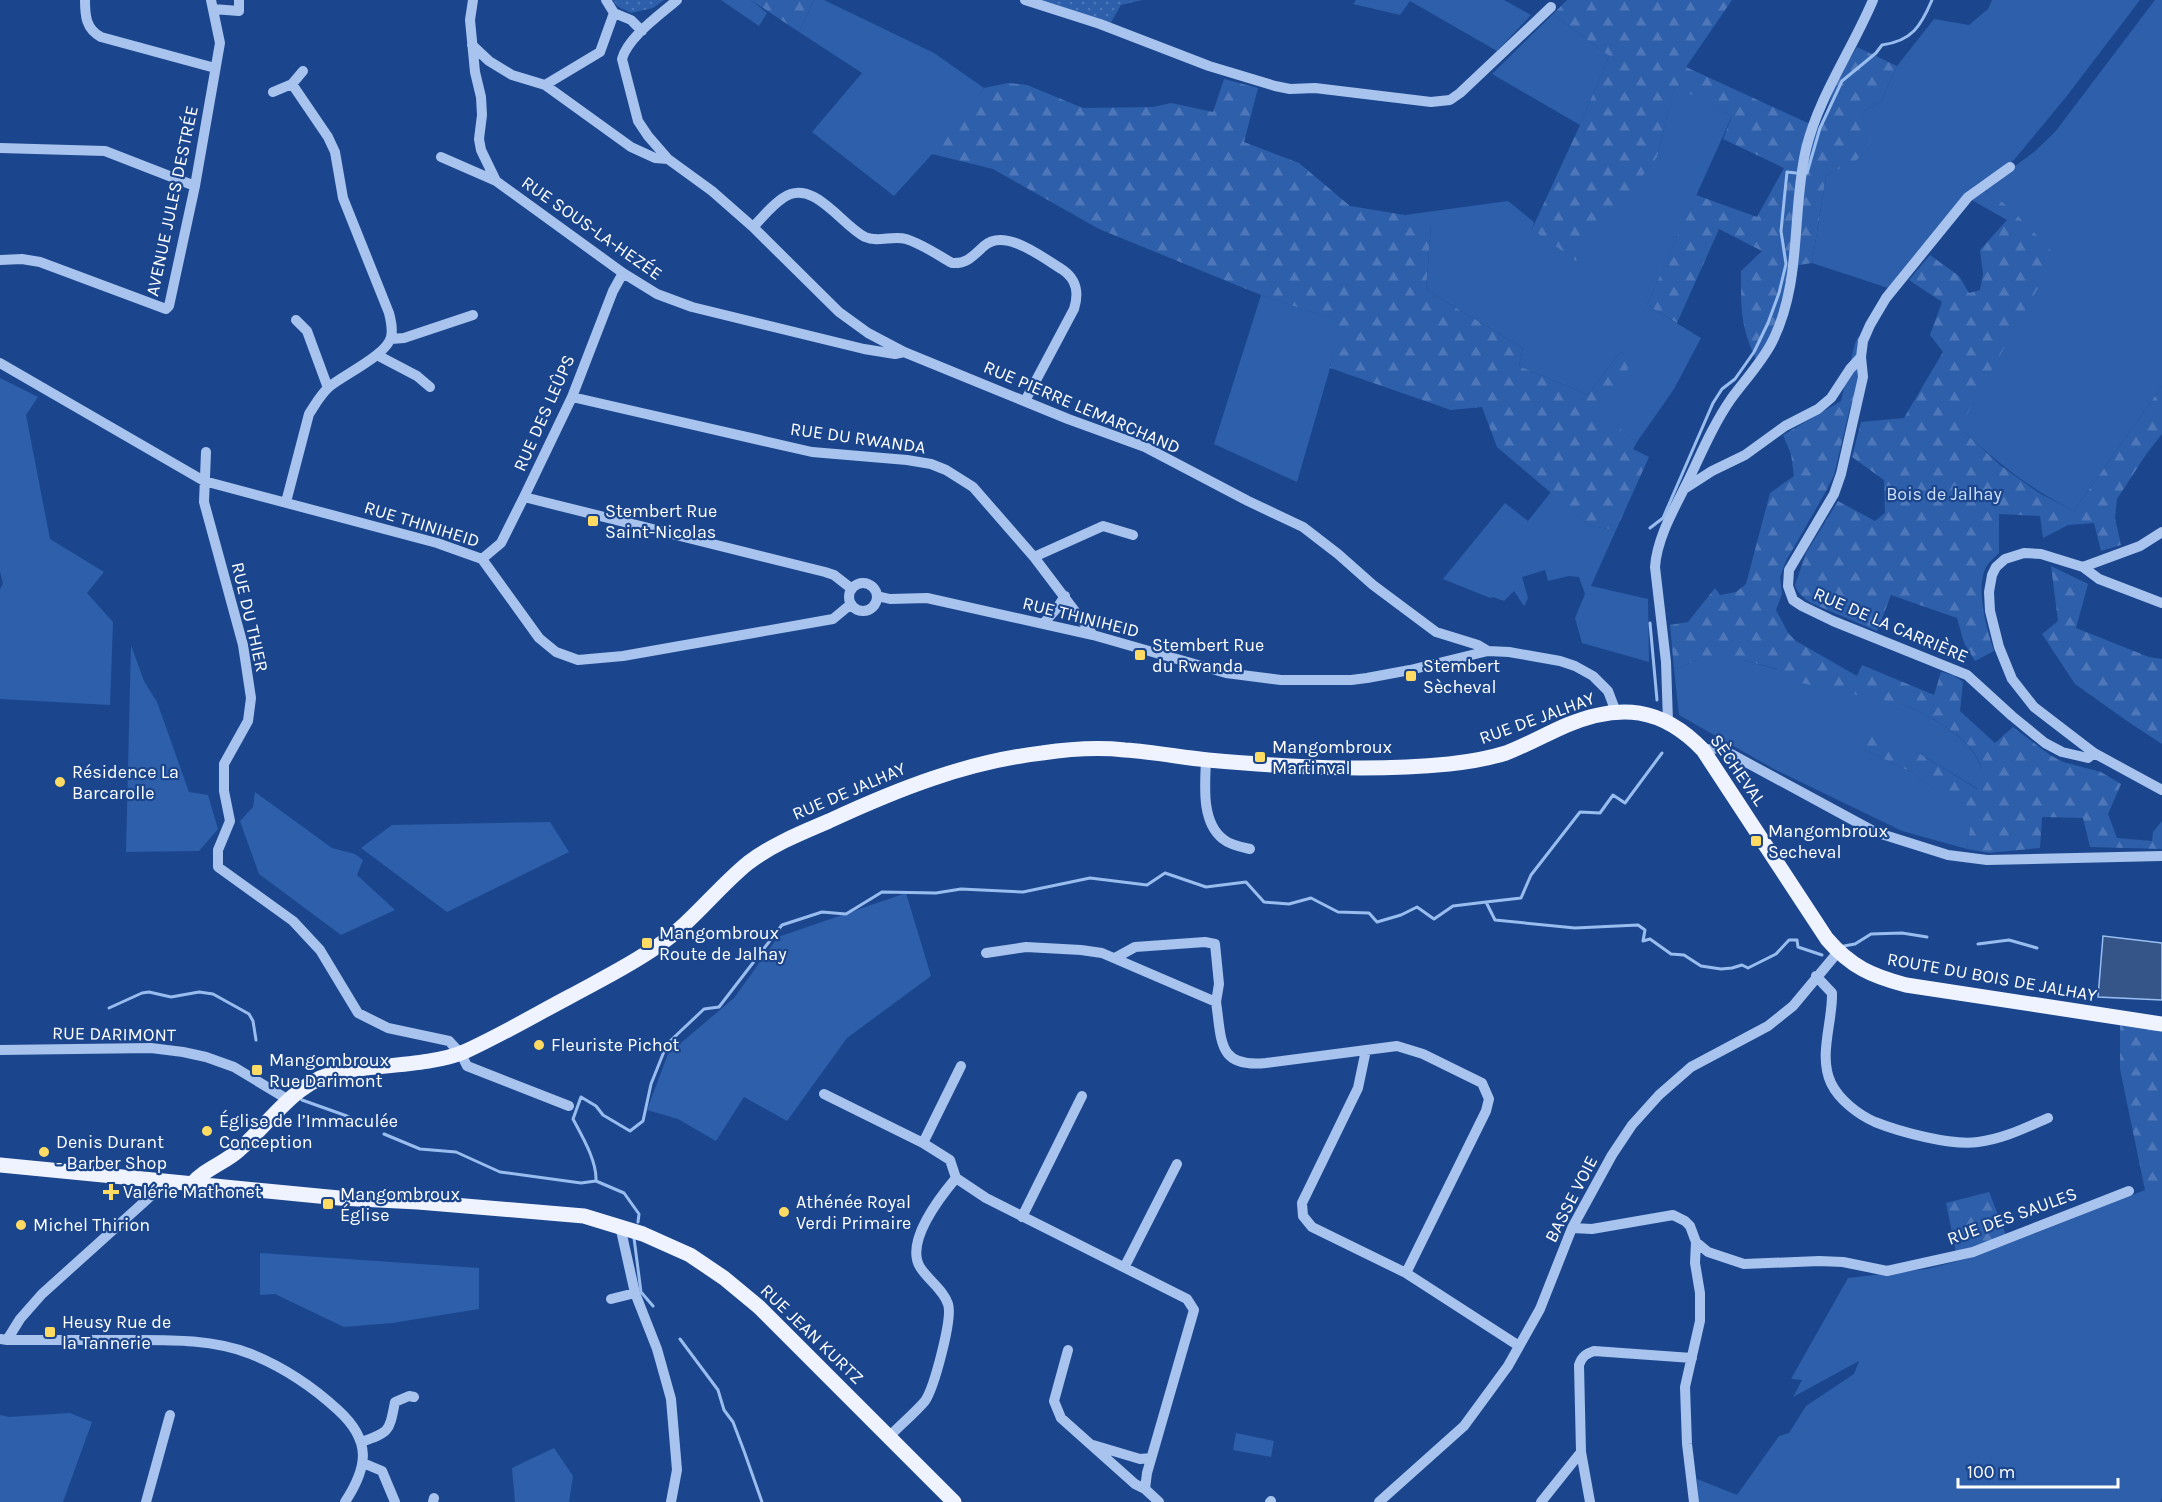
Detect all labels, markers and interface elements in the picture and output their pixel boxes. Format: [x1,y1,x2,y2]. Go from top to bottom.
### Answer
street label: AVENUE JULES DESTRÉE [140,103,203,298]
street label: RUE SOUS-LA-HEZÉE [517,170,667,285]
street label: RUE DES LEÛPS [508,351,580,475]
street label: RUE PIERRE LEMARCHAND [980,356,1184,458]
street label: RUE DU RWANDA [789,418,927,458]
park label: Bois de Jalhay [1886,483,2002,505]
street label: RUE THINIHEID [362,496,482,552]
place label: Stembert Rue Saint-Nicolas [605,500,717,543]
marker: Stembert Rue Saint-Nicolas [586,514,600,528]
street label: RUE DU THIER [227,560,273,674]
street label: RUE DE LA CARRIÈRE [1810,581,1972,668]
street label: RUE THINIHEID [1020,592,1142,642]
place label: Stembert Rue du Rwanda [1152,634,1264,677]
marker: Stembert Rue du Rwanda [1133,648,1147,662]
place label: Stembert Sècheval [1423,655,1500,698]
marker: Stembert Sècheval [1404,669,1418,683]
street label: RUE DE JALHAY [1476,687,1598,749]
street label: SÈCHEVAL [1705,729,1772,811]
place label: Mangombroux Martinval [1272,736,1392,779]
marker: Mangombroux Martinval [1253,750,1267,764]
street label: RUE DE JALHAY [789,757,909,825]
place label: Résidence La Barcarolle [72,761,179,804]
marker: Résidence La Barcarolle [53,775,67,789]
place label: Mangombroux Secheval [1768,820,1888,863]
marker: Mangombroux Secheval [1749,834,1763,848]
place label: Mangombroux Route de Jalhay [659,922,787,965]
marker: Mangombroux Route de Jalhay [640,936,654,950]
street label: ROUTE DU BOIS DE JALHAY [1885,948,2099,1006]
street label: RUE DARIMONT [52,1022,176,1046]
place label: Fleuriste Pichot [551,1034,680,1056]
marker: Fleuriste Pichot [532,1038,546,1052]
place label: Mangombroux Rue Darimont [269,1049,389,1092]
marker: Mangombroux Rue Darimont [250,1063,264,1077]
place label: Église de l’Immaculée Conception [219,1109,398,1153]
marker: Église de l’Immaculée Conception [200,1124,214,1138]
place label: Denis Durant - Barber Shop [56,1131,167,1174]
marker: Denis Durant - Barber Shop [37,1145,51,1159]
street label: BASSE VOIE [1540,1152,1602,1246]
place label: Valérie Mathonet [123,1181,262,1203]
street label: RUE DES SAULES [1944,1182,2080,1250]
place label: Mangombroux Église [340,1183,460,1226]
marker: Valérie Mathonet [104,1185,118,1199]
place label: Athénée Royal Verdi Primaire [796,1191,911,1234]
marker: Mangombroux Église [321,1197,335,1211]
marker: Athénée Royal Verdi Primaire [777,1205,791,1219]
place label: Michel Thirion [33,1214,150,1236]
marker: Michel Thirion [14,1218,28,1232]
street label: RUE JEAN KURTZ [756,1279,868,1389]
place label: Heusy Rue de la Tannerie [62,1311,171,1354]
marker: Heusy Rue de la Tannerie [43,1325,57,1339]
scale bar [1958,1451,2118,1489]
text: 100 m [1967,1461,2015,1483]

